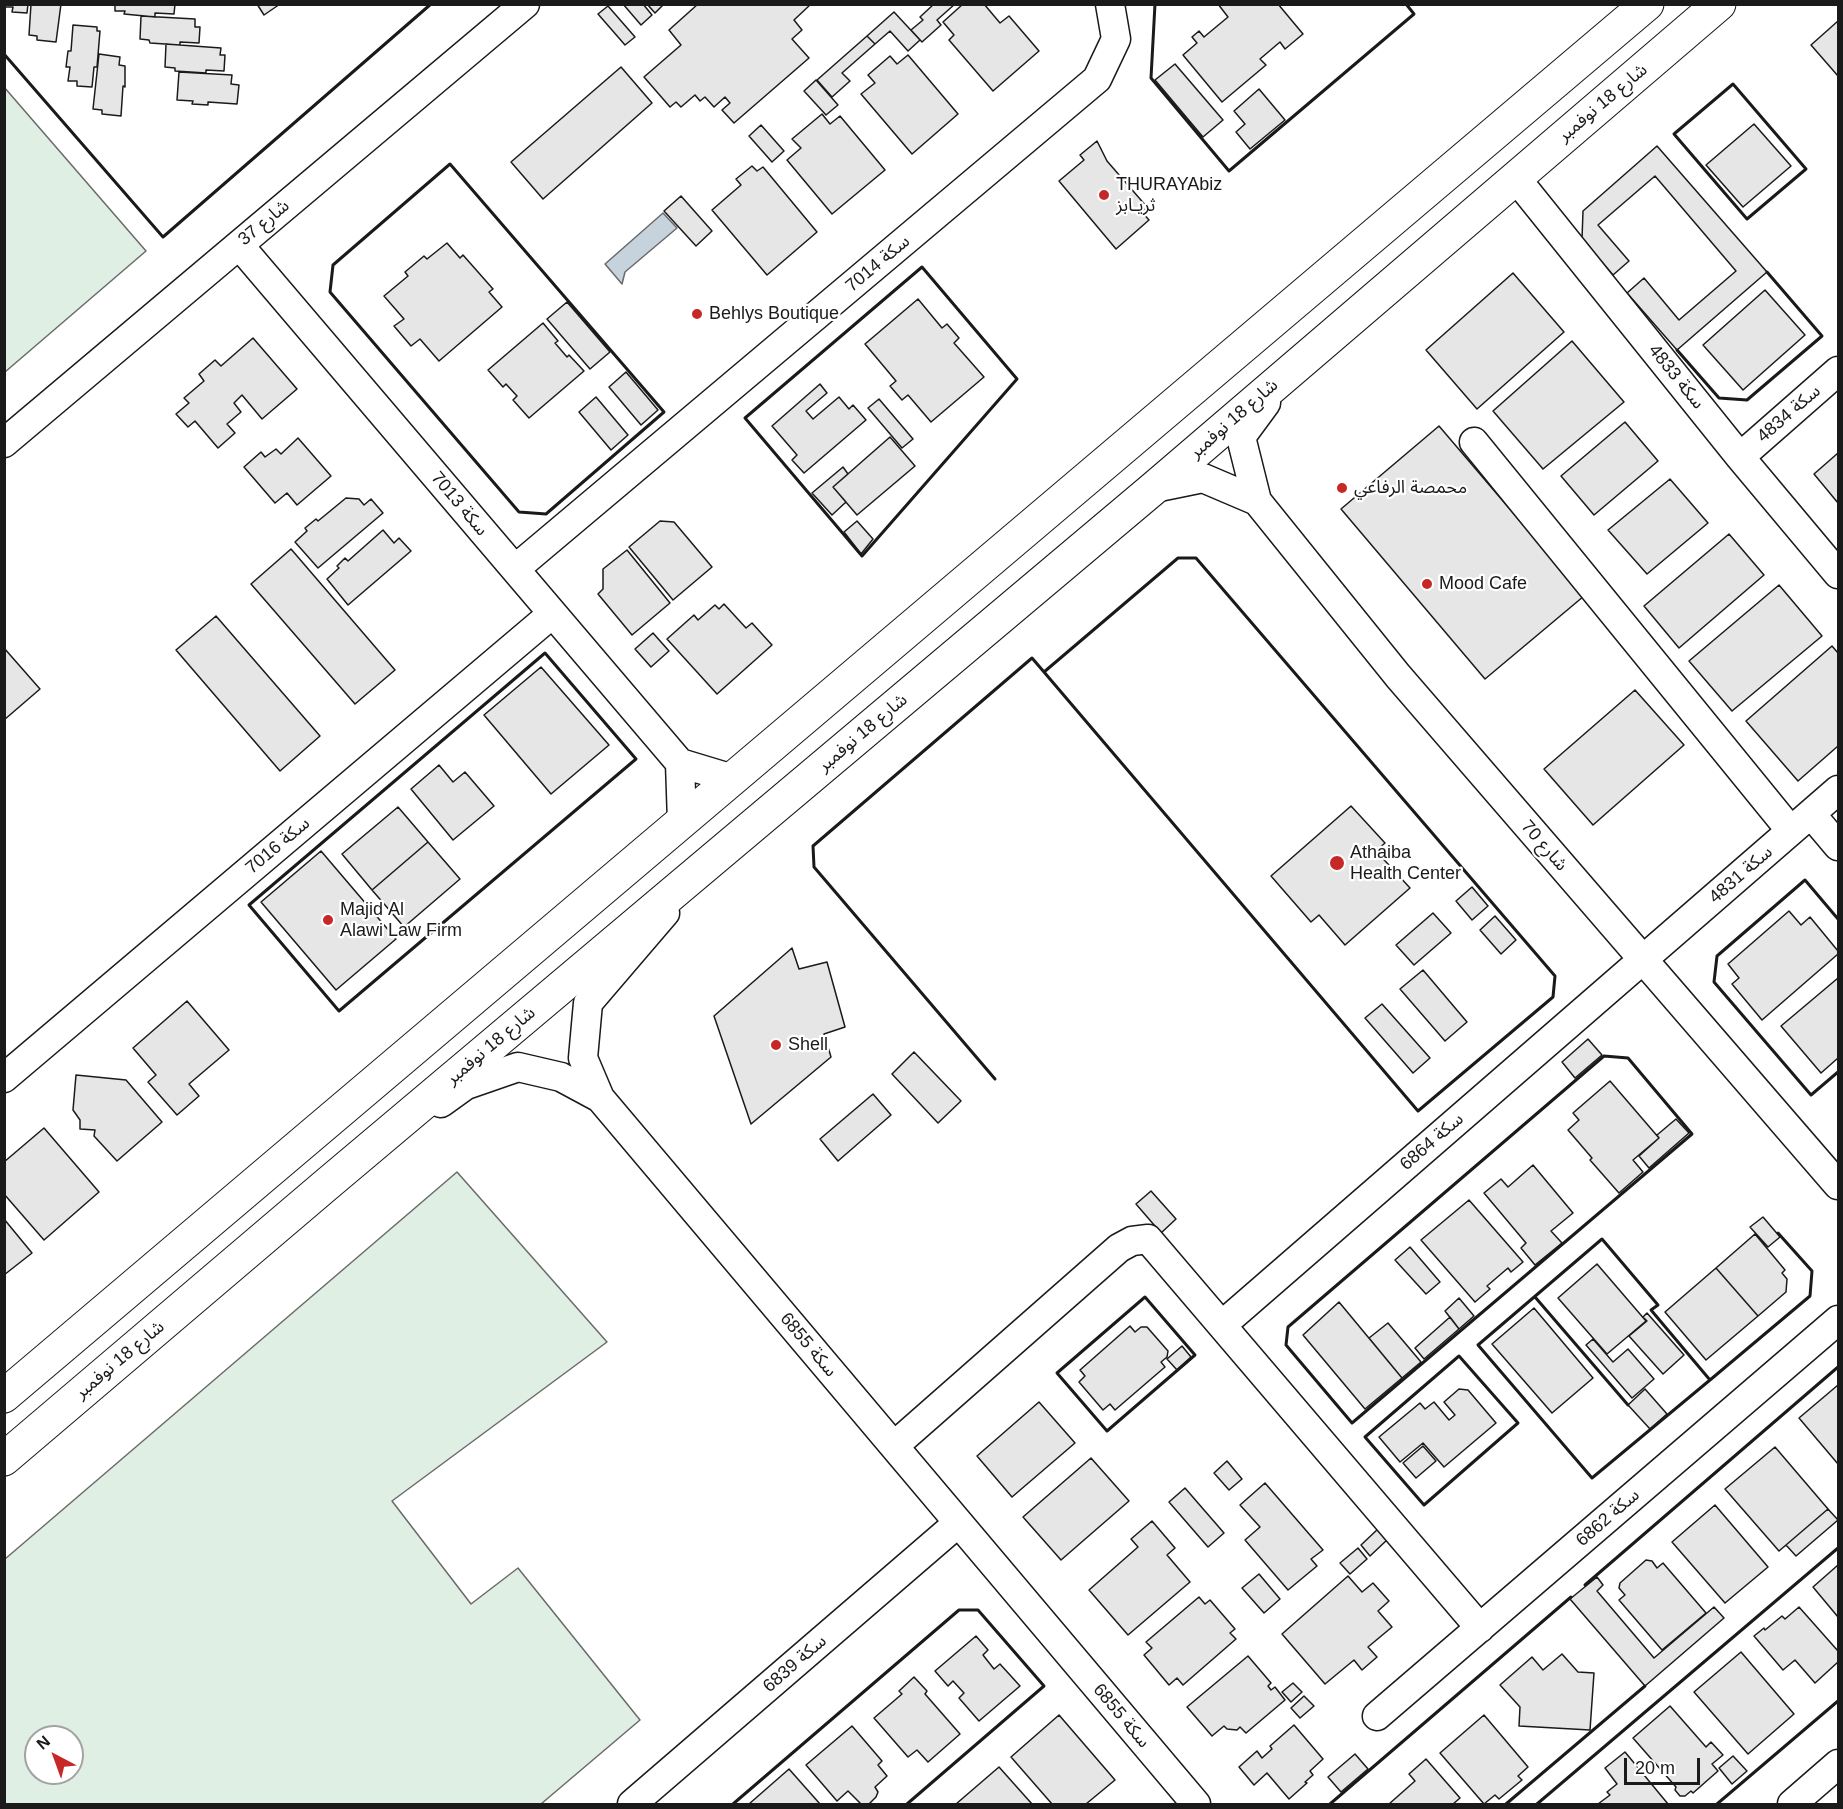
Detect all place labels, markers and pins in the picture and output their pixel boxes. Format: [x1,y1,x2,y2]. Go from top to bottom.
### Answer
place label: THURAYAbiz ثريـابز [1116,174,1222,216]
marker: THURAYAbiz ثريـابز [1097,188,1111,202]
place label: Behlys Boutique [709,303,839,325]
marker: Behlys Boutique [690,307,704,321]
place label: محمصة الرفاعي [1354,477,1467,499]
marker: محمصة الرفاعي [1335,481,1349,495]
place label: Mood Cafe [1439,573,1527,595]
marker: Mood Cafe [1420,577,1434,591]
place label: Athaiba Health Center [1350,842,1461,884]
marker: Athaiba Health Center [1328,854,1346,872]
place label: Majid Al Alawi Law Firm [340,899,462,942]
marker: Majid Al Alawi Law Firm [321,913,335,927]
place label: Shell [788,1034,828,1056]
marker: Shell [769,1038,783,1052]

